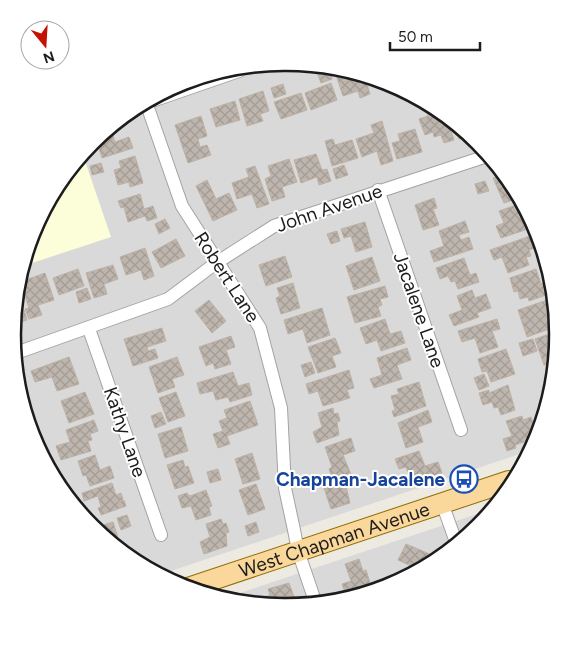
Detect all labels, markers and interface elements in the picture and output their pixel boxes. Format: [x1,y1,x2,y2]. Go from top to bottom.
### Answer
north arrow [20,20,70,70]
scale bar [390,20,480,52]
text: 50 m [398,28,433,46]
text: N [41,47,57,67]
street label: John Avenue [273,179,385,237]
street label: Robert Lane [189,227,265,327]
street label: Jacalene Lane [389,249,449,371]
street label: Kathy Lane [99,384,151,480]
bus stop icon: Chapman-Jacalene [449,464,479,494]
place label: Chapman-Jacalene [276,468,445,491]
street label: West Chapman Avenue [236,497,432,582]

